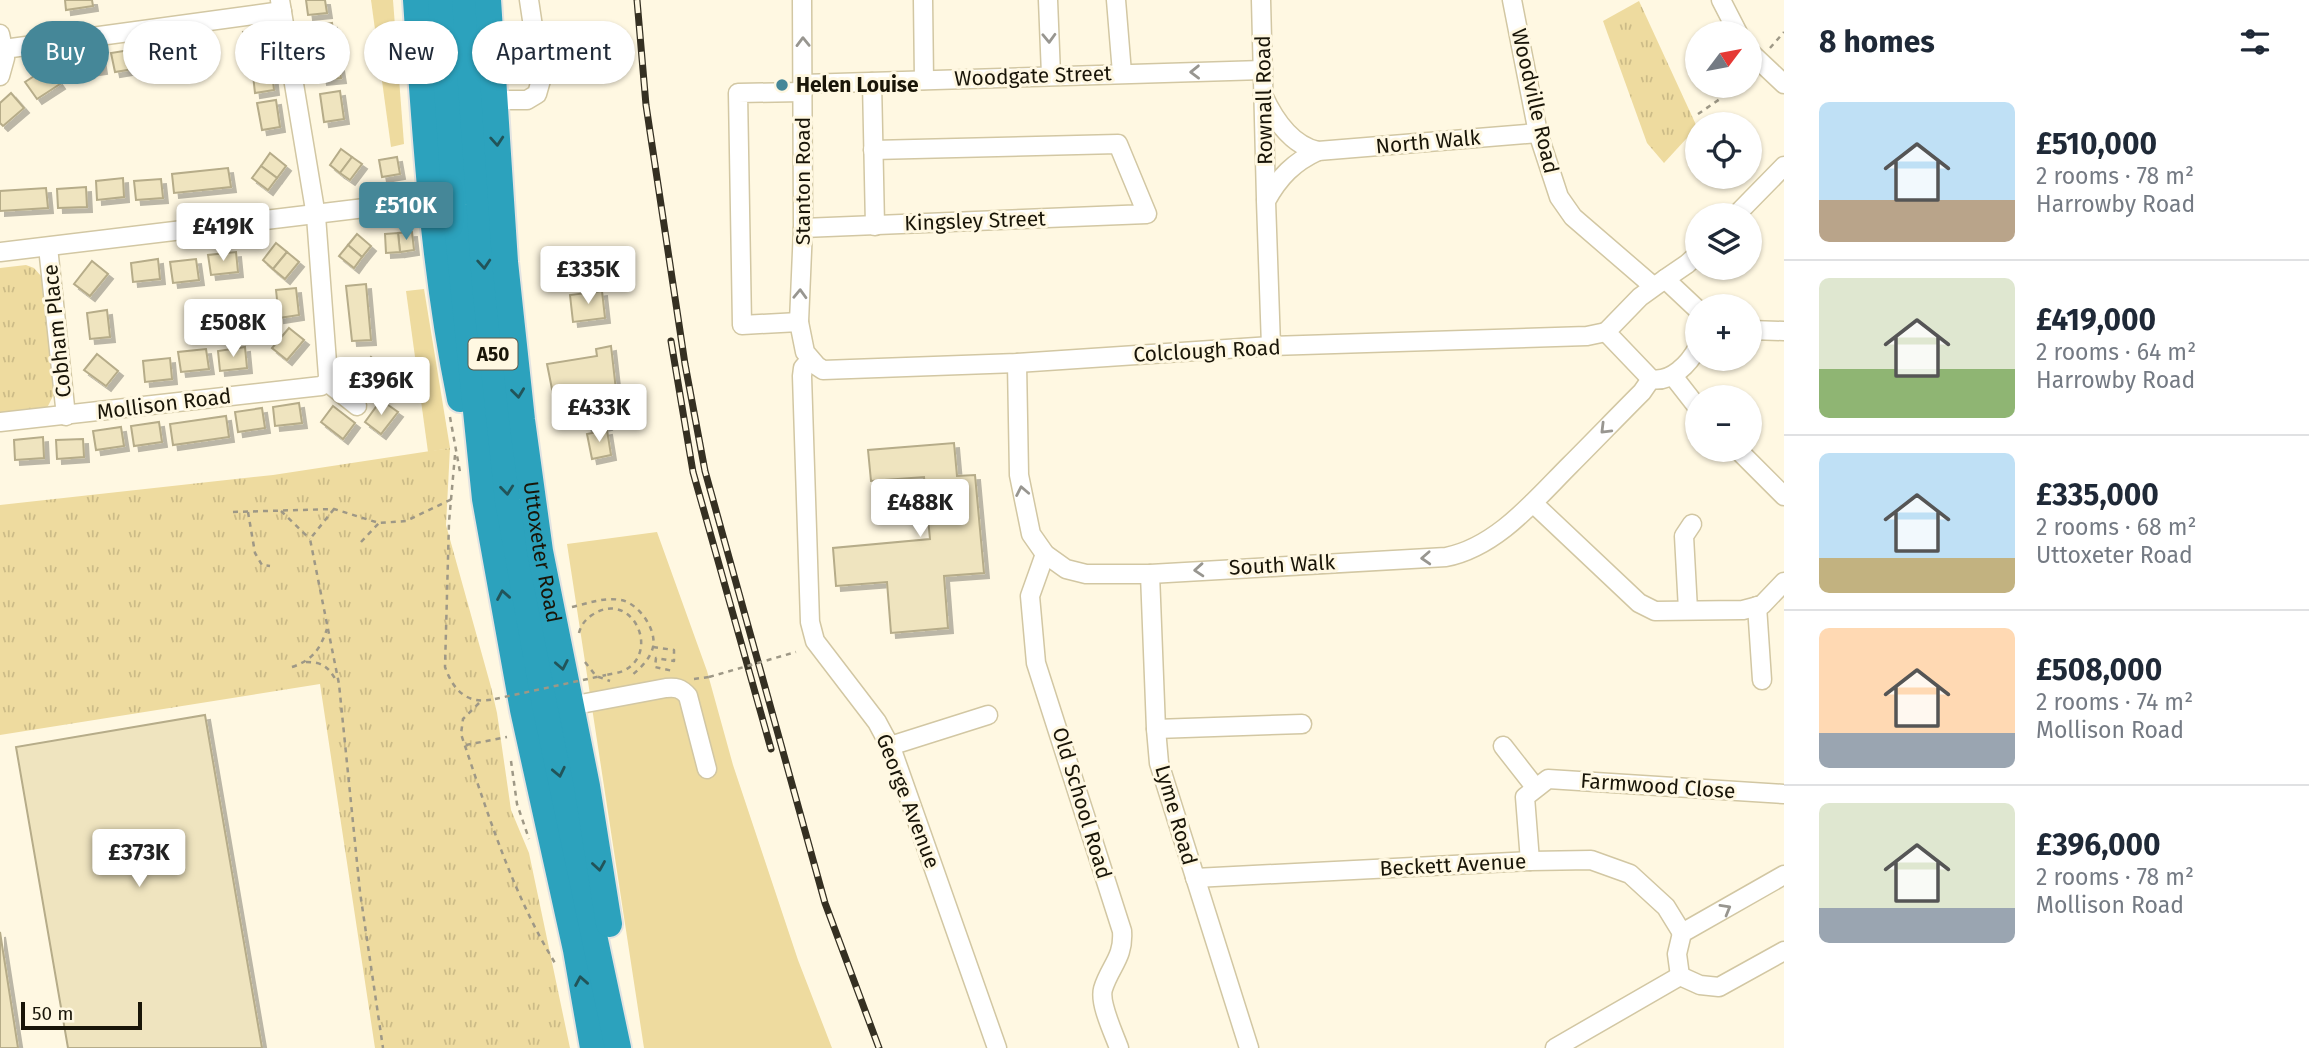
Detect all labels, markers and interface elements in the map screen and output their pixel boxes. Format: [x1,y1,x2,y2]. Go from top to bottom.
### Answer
chip: Buy [21,21,109,84]
chip: Rent [123,21,221,84]
chip: Filters [235,21,350,84]
chip: New [364,21,458,84]
chip: Apartment [472,21,635,84]
north arrow [1685,21,1762,98]
map controls [1685,21,1762,462]
icon: filters [2236,23,2274,61]
text: 8 homes [1819,24,1935,60]
street label: Woodville Road [1506,26,1564,176]
one-way arrow [1042,32,1057,43]
street label: Rownall Road [1250,35,1278,165]
one-way arrow [795,36,810,47]
street label: Woodgate Street [954,60,1113,92]
one-way arrow [1189,64,1200,79]
place label: Helen Louise [796,72,919,98]
marker: Helen Louise [774,77,790,93]
button: locate [1685,112,1762,189]
street label: Stanton Road [790,117,816,245]
street label: North Walk [1375,124,1482,160]
text: £510,000 [2036,126,2157,162]
icon: home [1875,130,1959,214]
one-way arrow [489,136,504,147]
text: 2 rooms · 78 m² [2036,162,2194,190]
pin: £510K [357,182,455,242]
text: Harrowby Road [2036,190,2195,218]
text: £510K [375,191,437,219]
button: layers [1685,203,1762,280]
pin: £419K [174,204,272,263]
street label: Kingsley Street [904,206,1047,236]
text: £419K [192,212,254,240]
pin: £335K [539,246,637,306]
text: £335K [556,255,620,283]
one-way arrow [476,258,491,269]
street label: Cobham Place [37,263,77,399]
one-way arrow [793,288,808,299]
button: + [1685,294,1762,371]
pin: £508K [184,300,282,359]
text: £419,000 [2036,302,2156,338]
icon: home [1875,306,1959,390]
text: £508K [200,308,266,336]
street label: Colclough Road [1133,334,1281,368]
road number: A50 [468,338,518,370]
text: 2 rooms · 64 m² [2036,338,2196,366]
pin: £396K [332,358,430,417]
text: £396K [349,366,413,394]
text: Harrowby Road [2036,366,2195,394]
street label: Mollison Road [95,383,233,425]
pin: £433K [550,384,648,444]
button: − [1685,385,1762,462]
one-way arrow [511,387,526,398]
text: £433K [568,393,630,421]
one-way arrow [1601,421,1614,434]
text: £335,000 [2036,477,2159,513]
street label: Uttoxeter Road [518,480,567,625]
pin: £488K [871,480,969,539]
icon: home [1875,481,1959,565]
one-way arrow [499,484,514,496]
one-way arrow [1016,485,1031,497]
text: £488K [887,488,953,516]
text: 2 rooms · 68 m² [2036,513,2197,541]
text: Uttoxeter Road [2036,541,2193,569]
street label: South Walk [1228,549,1336,581]
one-way arrow [1420,550,1431,565]
one-way arrow [1193,562,1204,577]
one-way arrow [496,589,511,601]
text: £508,000 [2036,652,2162,688]
icon: home [1875,656,1959,740]
one-way arrow [554,660,569,671]
text: 2 rooms · 74 m² [2036,688,2193,716]
text: Mollison Road [2036,716,2184,744]
street label: Old School Road [1047,724,1117,882]
street label: George Avenue [870,730,946,872]
street label: Lyme Road [1149,762,1203,868]
one-way arrow [551,766,566,778]
street label: Farmwood Close [1580,768,1736,804]
text: £396,000 [2036,827,2161,863]
pin: £373K [90,830,188,889]
icon: home [1875,831,1959,915]
text: £373K [108,838,170,866]
street label: Beckett Avenue [1379,848,1527,882]
one-way arrow [591,860,606,872]
text: 2 rooms · 78 m² [2036,863,2194,891]
text: Mollison Road [2036,891,2184,919]
one-way arrow [1718,904,1731,917]
one-way arrow [574,975,589,987]
scale bar [21,999,142,1031]
text: 50 m [32,1002,73,1025]

